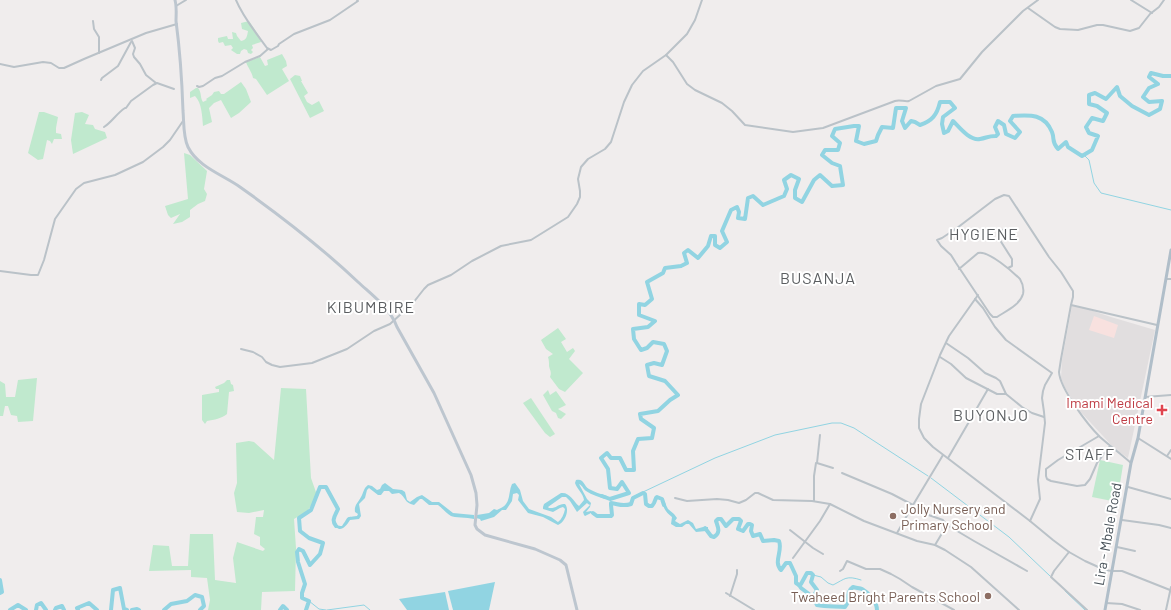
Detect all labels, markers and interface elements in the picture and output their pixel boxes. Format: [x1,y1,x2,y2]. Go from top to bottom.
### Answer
district label: HYGIENE [949,224,1019,243]
district label: BUSANJA [780,268,856,287]
district label: KIBUMBIRE [327,297,415,316]
place label: Imami Medical Centre [1066,394,1153,427]
marker: Imami Medical Centre [1156,404,1168,416]
district label: BUYONJO [953,405,1029,424]
district label: STAFF [1065,444,1115,463]
street label: Lira - Mbale Road [1090,481,1124,587]
place label: Jolly Nursery and Primary School [901,500,1006,533]
marker: Jolly Nursery and Primary School [888,511,898,521]
place label: Twaheed Bright Parents School [791,588,980,605]
marker: Twaheed Bright Parents School [983,591,993,601]

